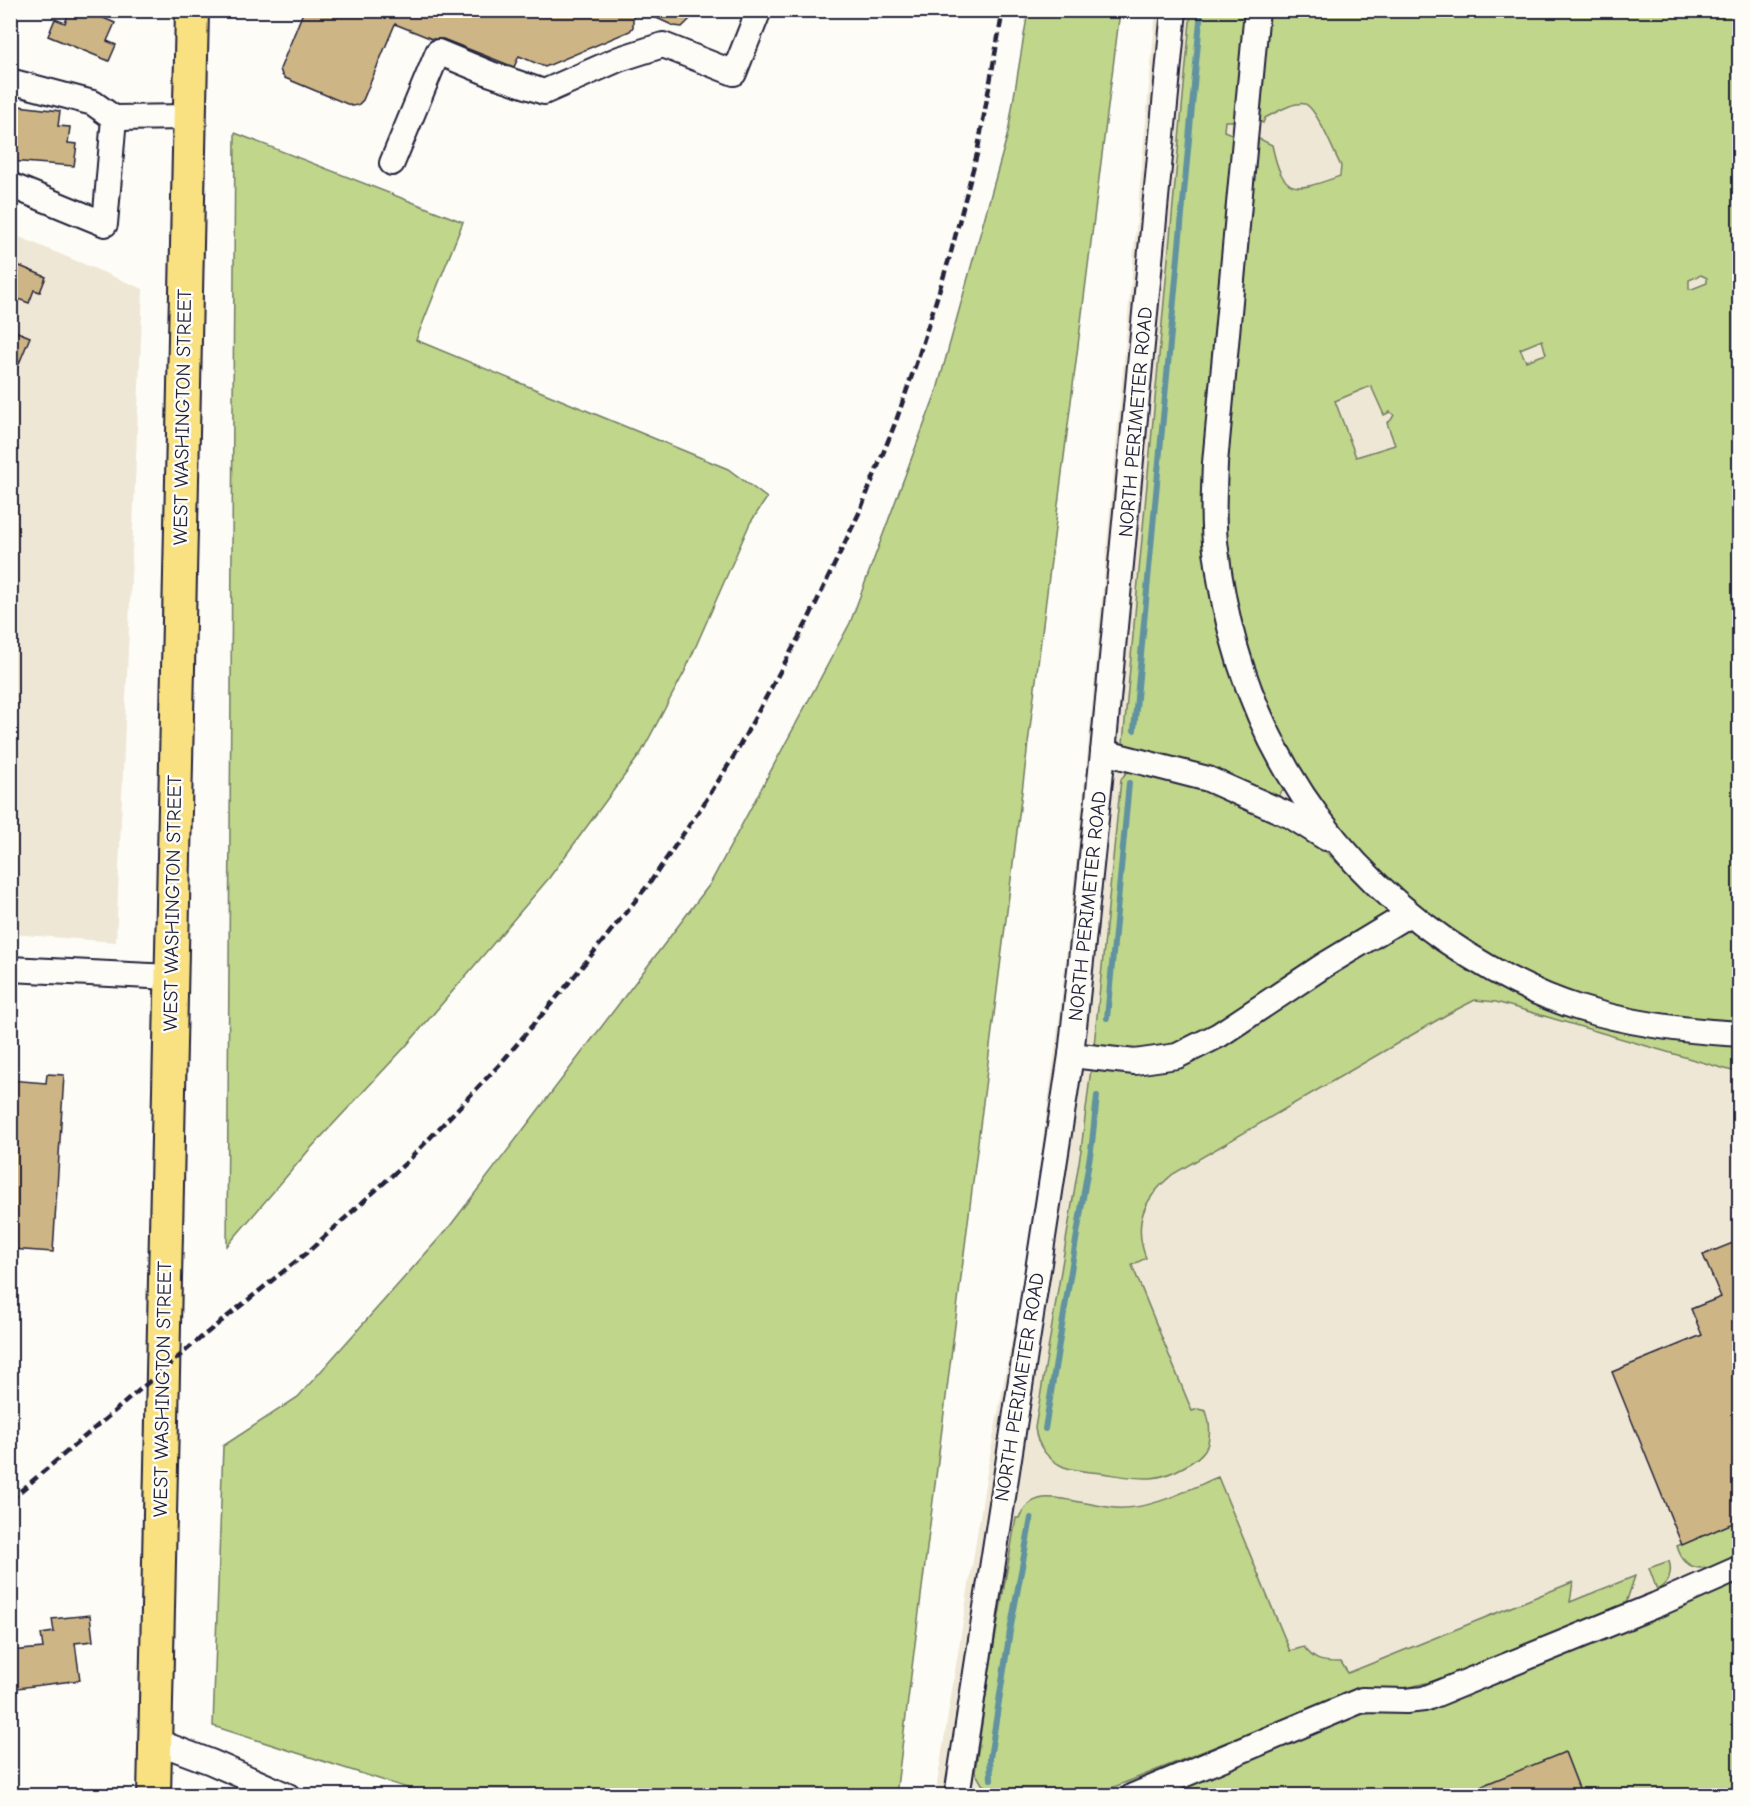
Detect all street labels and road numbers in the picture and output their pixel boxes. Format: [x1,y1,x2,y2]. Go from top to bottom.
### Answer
street label: WEST WASHINGTON STREET [169,288,196,545]
street label: NORTH PERIMETER ROAD [1114,306,1157,538]
street label: WEST WASHINGTON STREET [159,774,186,1031]
street label: NORTH PERIMETER ROAD [1064,790,1111,1022]
street label: WEST WASHINGTON STREET [149,1260,176,1517]
street label: NORTH PERIMETER ROAD [990,1271,1049,1503]

